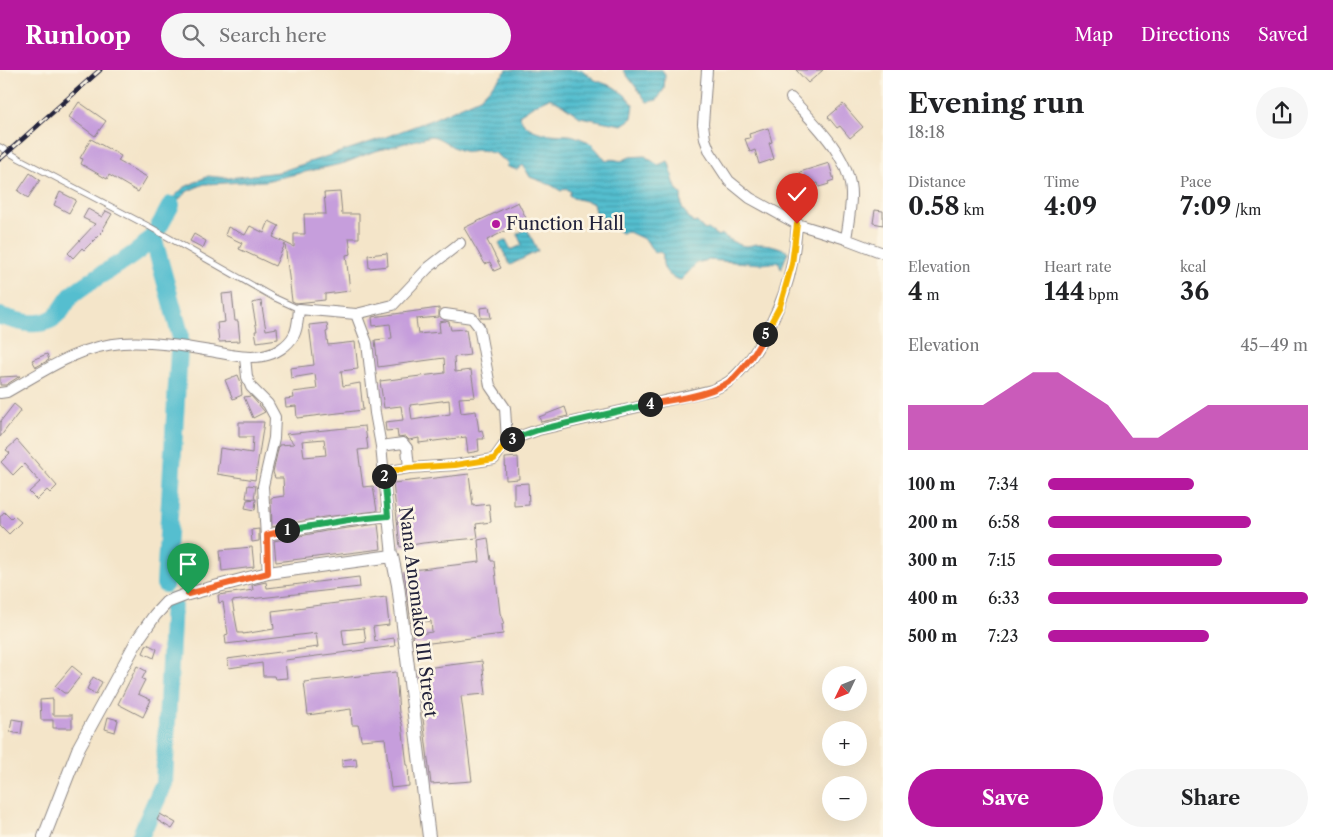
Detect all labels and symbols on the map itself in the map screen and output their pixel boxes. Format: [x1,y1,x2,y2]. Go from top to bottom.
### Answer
pin [776,173,818,224]
place label: Function Hall [506,213,624,235]
marker: Function Hall [490,218,502,230]
pin: 5 [752,322,778,346]
pin: 4 [638,392,662,416]
pin: 3 [500,426,524,452]
pin: 2 [372,464,396,488]
street label: Nana Anomako III Street [394,505,442,719]
pin: 1 [274,518,300,542]
pin [167,543,209,594]
north arrow [822,666,868,711]

